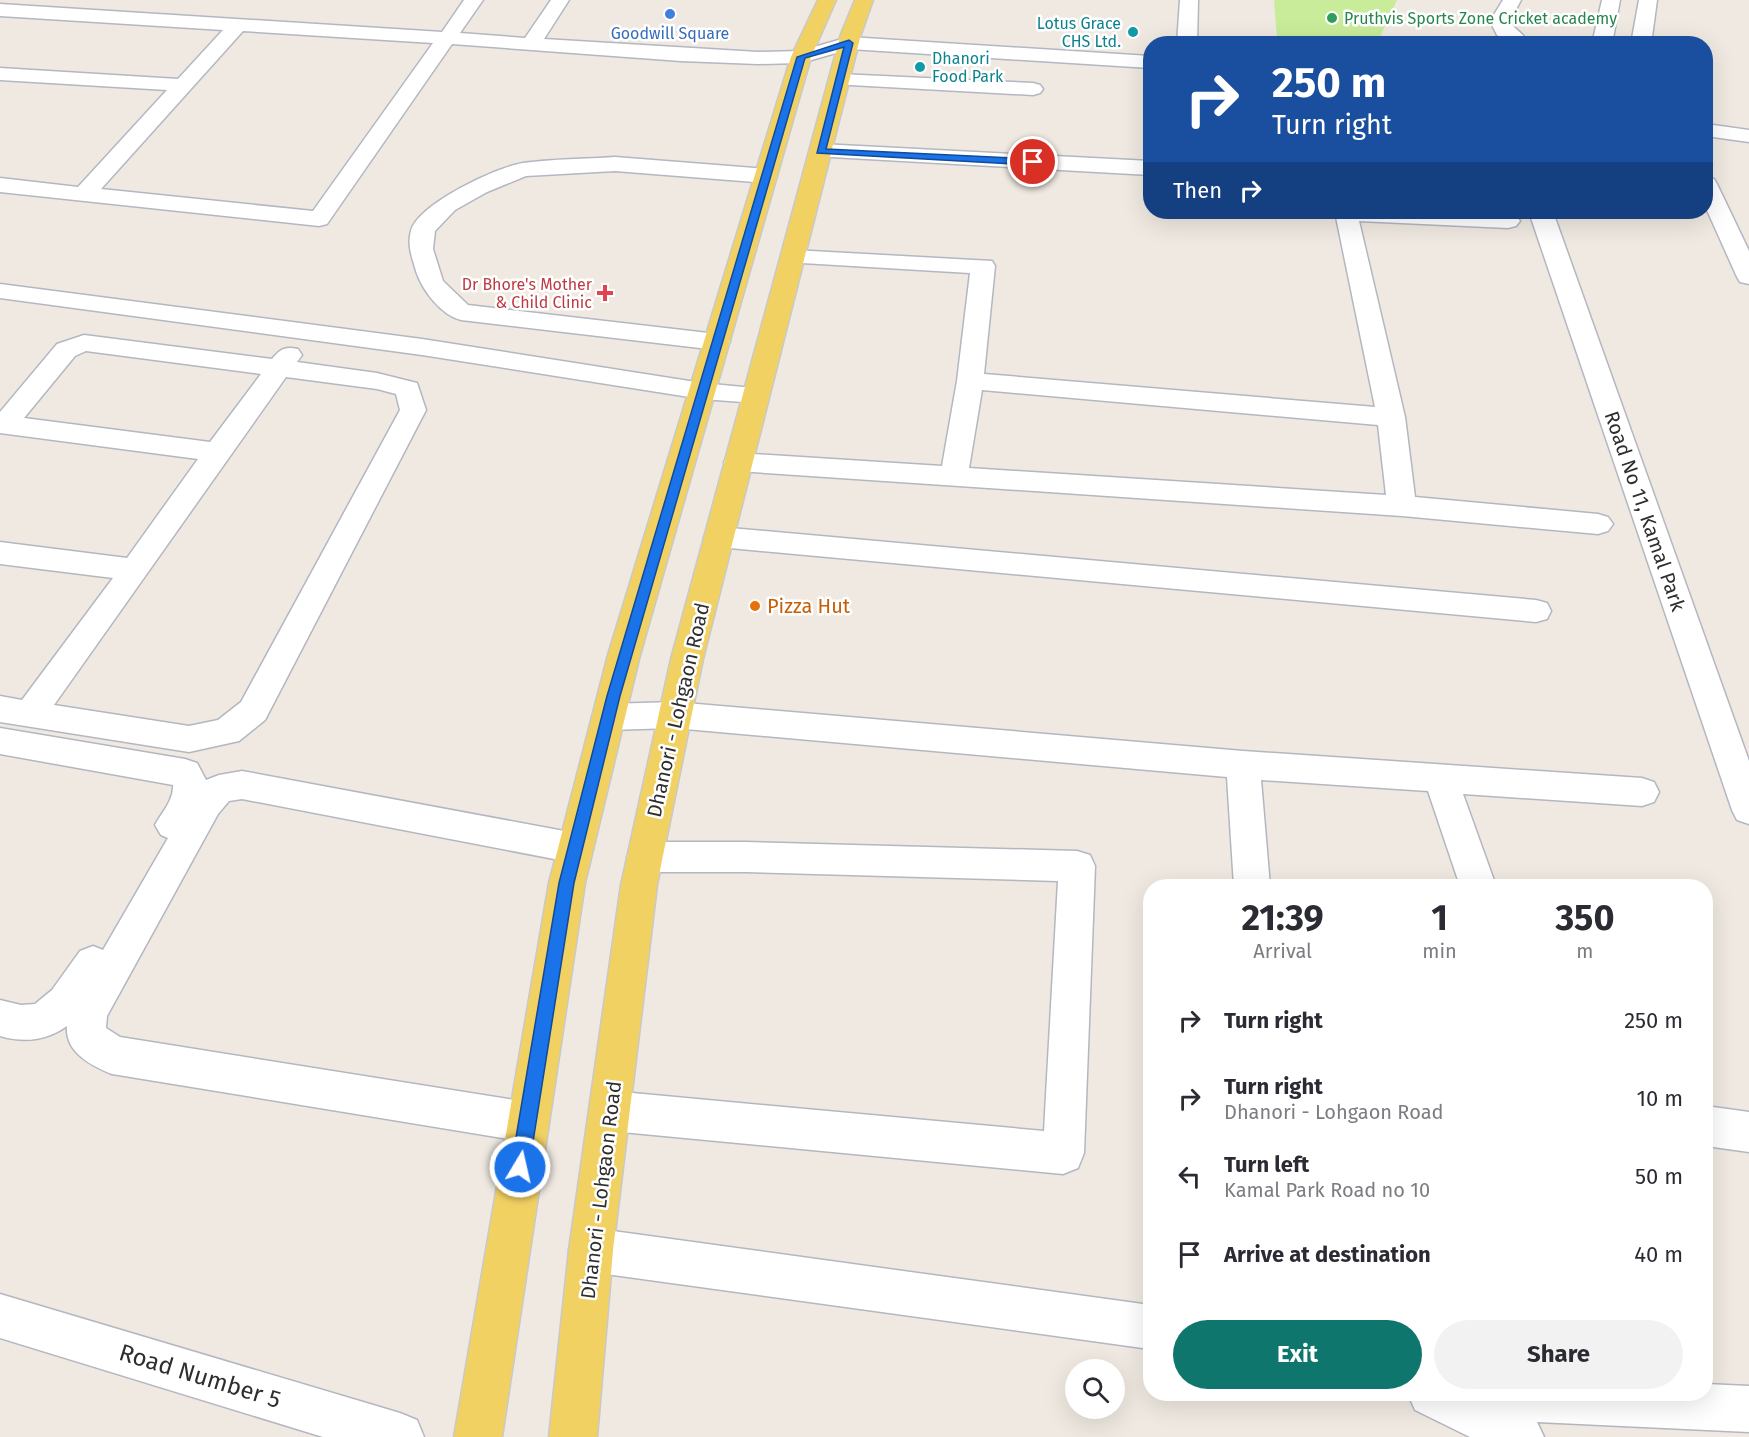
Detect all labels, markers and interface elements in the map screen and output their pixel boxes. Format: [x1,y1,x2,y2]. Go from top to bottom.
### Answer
marker: Goodwill Square [663,7,677,21]
place label: Pruthvis Sports Zone Cricket academy [1344,9,1617,28]
marker: Pruthvis Sports Zone Cricket academy [1325,11,1339,25]
place label: Lotus Grace CHS Ltd. [1037,14,1121,51]
place label: Goodwill Square [611,24,729,43]
marker: Lotus Grace CHS Ltd. [1126,25,1140,39]
place label: Dhanori Food Park [932,49,1004,86]
text: 250 m [1272,58,1386,108]
marker: Dhanori Food Park [913,60,927,74]
icon: right [1173,60,1251,138]
text: Turn right [1272,109,1392,141]
pin [1007,136,1058,187]
icon: arrive [1016,145,1049,178]
icon: right [1234,174,1267,207]
text: Then [1173,177,1222,204]
place label: Dr Bhore's Mother & Child Clinic [462,275,593,312]
marker: Dr Bhore's Mother & Child Clinic [596,284,614,302]
street label: Road No 11, Kamal Park [1599,408,1691,615]
place label: Pizza Hut [767,594,851,618]
marker: Pizza Hut [748,599,762,613]
street label: Dhanori - Lohgaon Road [642,600,714,820]
text: 21:39 [1242,896,1324,940]
text: 1 [1431,896,1448,940]
text: 350 [1555,896,1614,940]
text: Arrival [1253,939,1312,963]
text: min [1422,939,1457,963]
text: m [1576,939,1593,963]
icon: right [1173,1004,1206,1037]
text: Turn right [1224,1007,1323,1034]
text: 250 m [1624,1007,1683,1034]
text: Turn right [1224,1073,1323,1100]
street label: Dhanori - Lohgaon Road [576,1080,626,1300]
icon: right [1173,1082,1206,1115]
text: 10 m [1637,1085,1683,1112]
text: Dhanori - Lohgaon Road [1224,1100,1443,1124]
position arrow [488,1135,552,1199]
text: Turn left [1224,1151,1309,1178]
icon: left [1173,1160,1206,1193]
text: 50 m [1635,1163,1683,1190]
text: Kamal Park Road no 10 [1224,1178,1430,1202]
icon: arrive [1173,1238,1206,1271]
text: Arrive at destination [1224,1241,1431,1268]
text: 40 m [1634,1241,1683,1268]
button: Exit [1173,1320,1422,1389]
button: Share [1434,1320,1683,1389]
street label: Road Number 5 [116,1338,284,1414]
map controls [1065,1359,1125,1419]
button: search [1065,1359,1125,1419]

